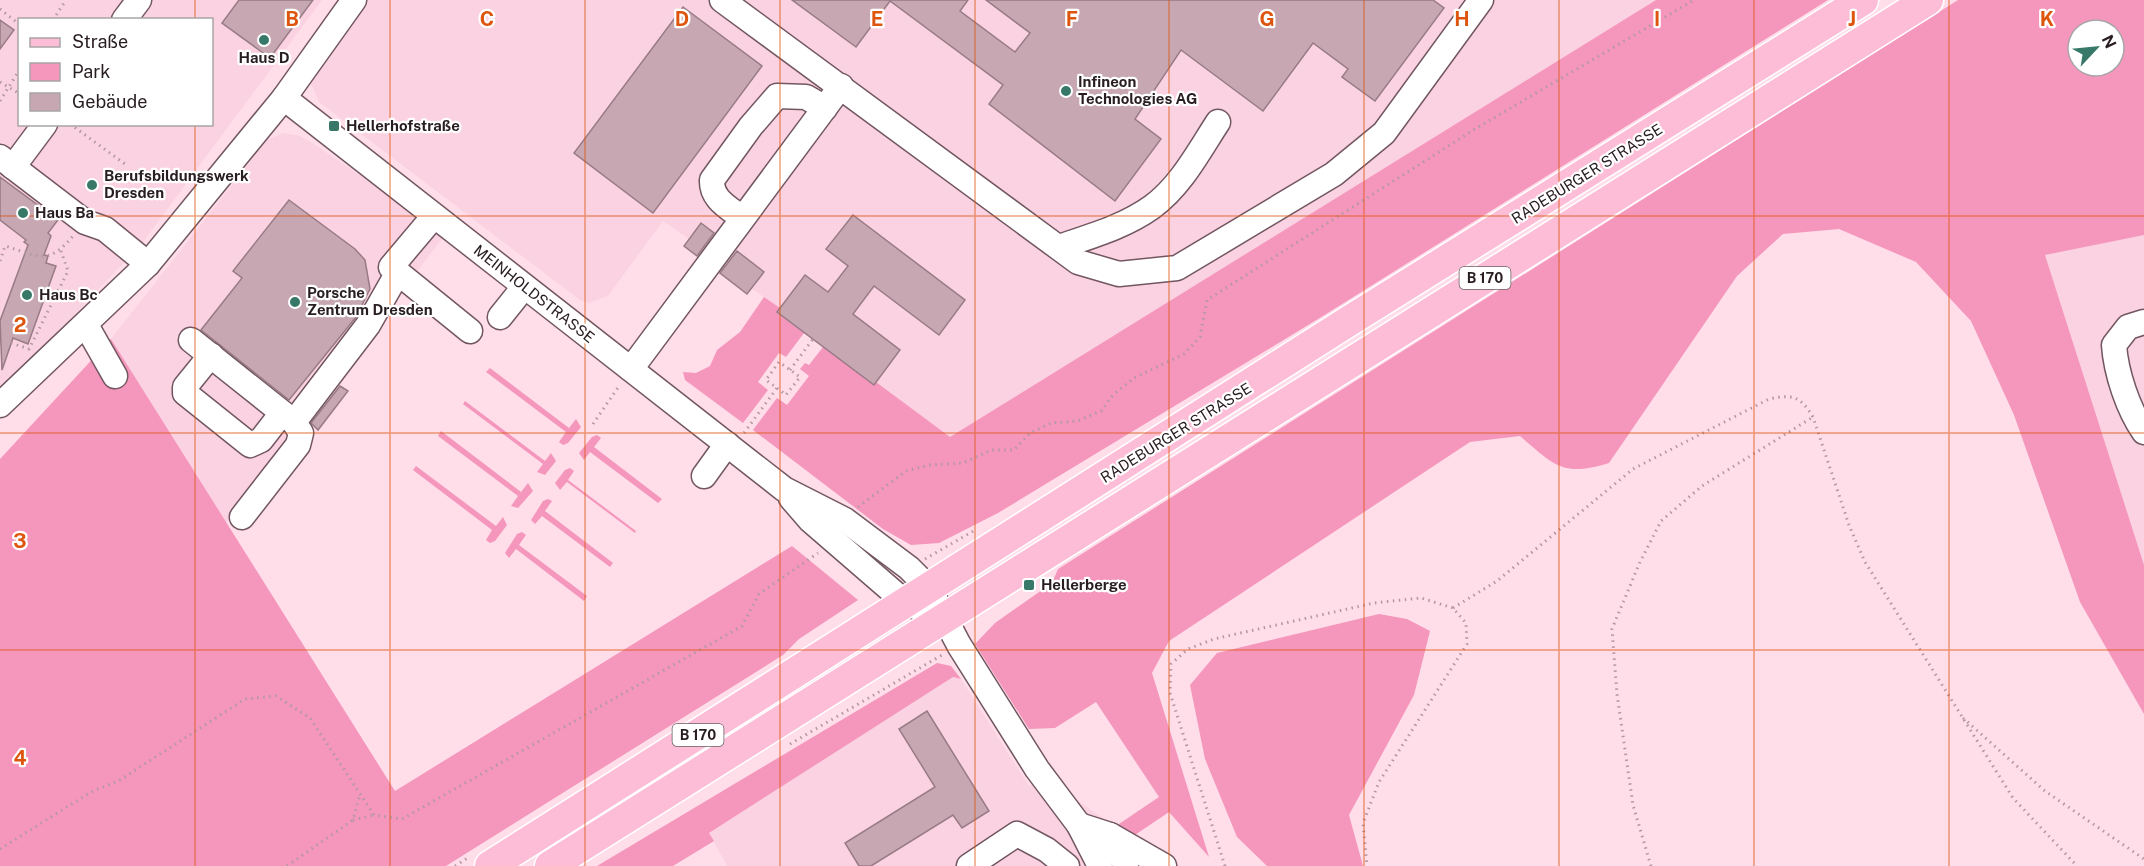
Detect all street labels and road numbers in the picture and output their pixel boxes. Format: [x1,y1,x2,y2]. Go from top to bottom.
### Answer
street label: RADEBURGER STRASSE [1508,120,1665,227]
street label: MEINHOLDSTRASSE [471,241,598,346]
road number: B 170 [1460,267,1510,289]
street label: RADEBURGER STRASSE [1097,379,1254,486]
road number: B 170 [672,724,724,746]

